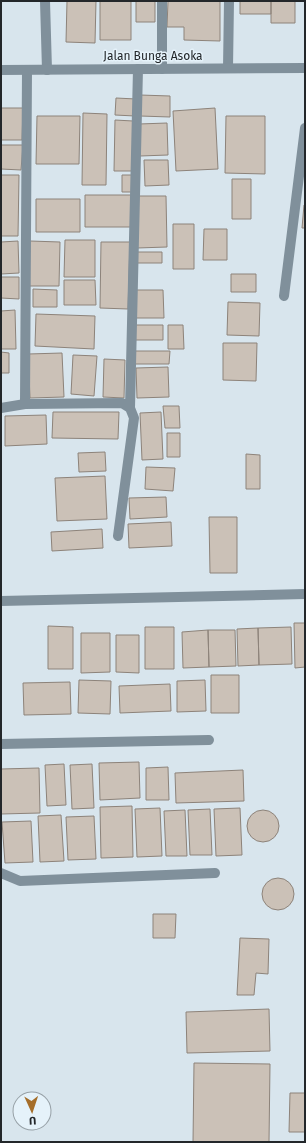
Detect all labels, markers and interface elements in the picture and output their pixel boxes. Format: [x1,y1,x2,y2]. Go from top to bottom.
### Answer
street label: Jalan Bunga Asoka [103,49,203,63]
north arrow [12,1091,52,1131]
text: U [29,1114,36,1127]

